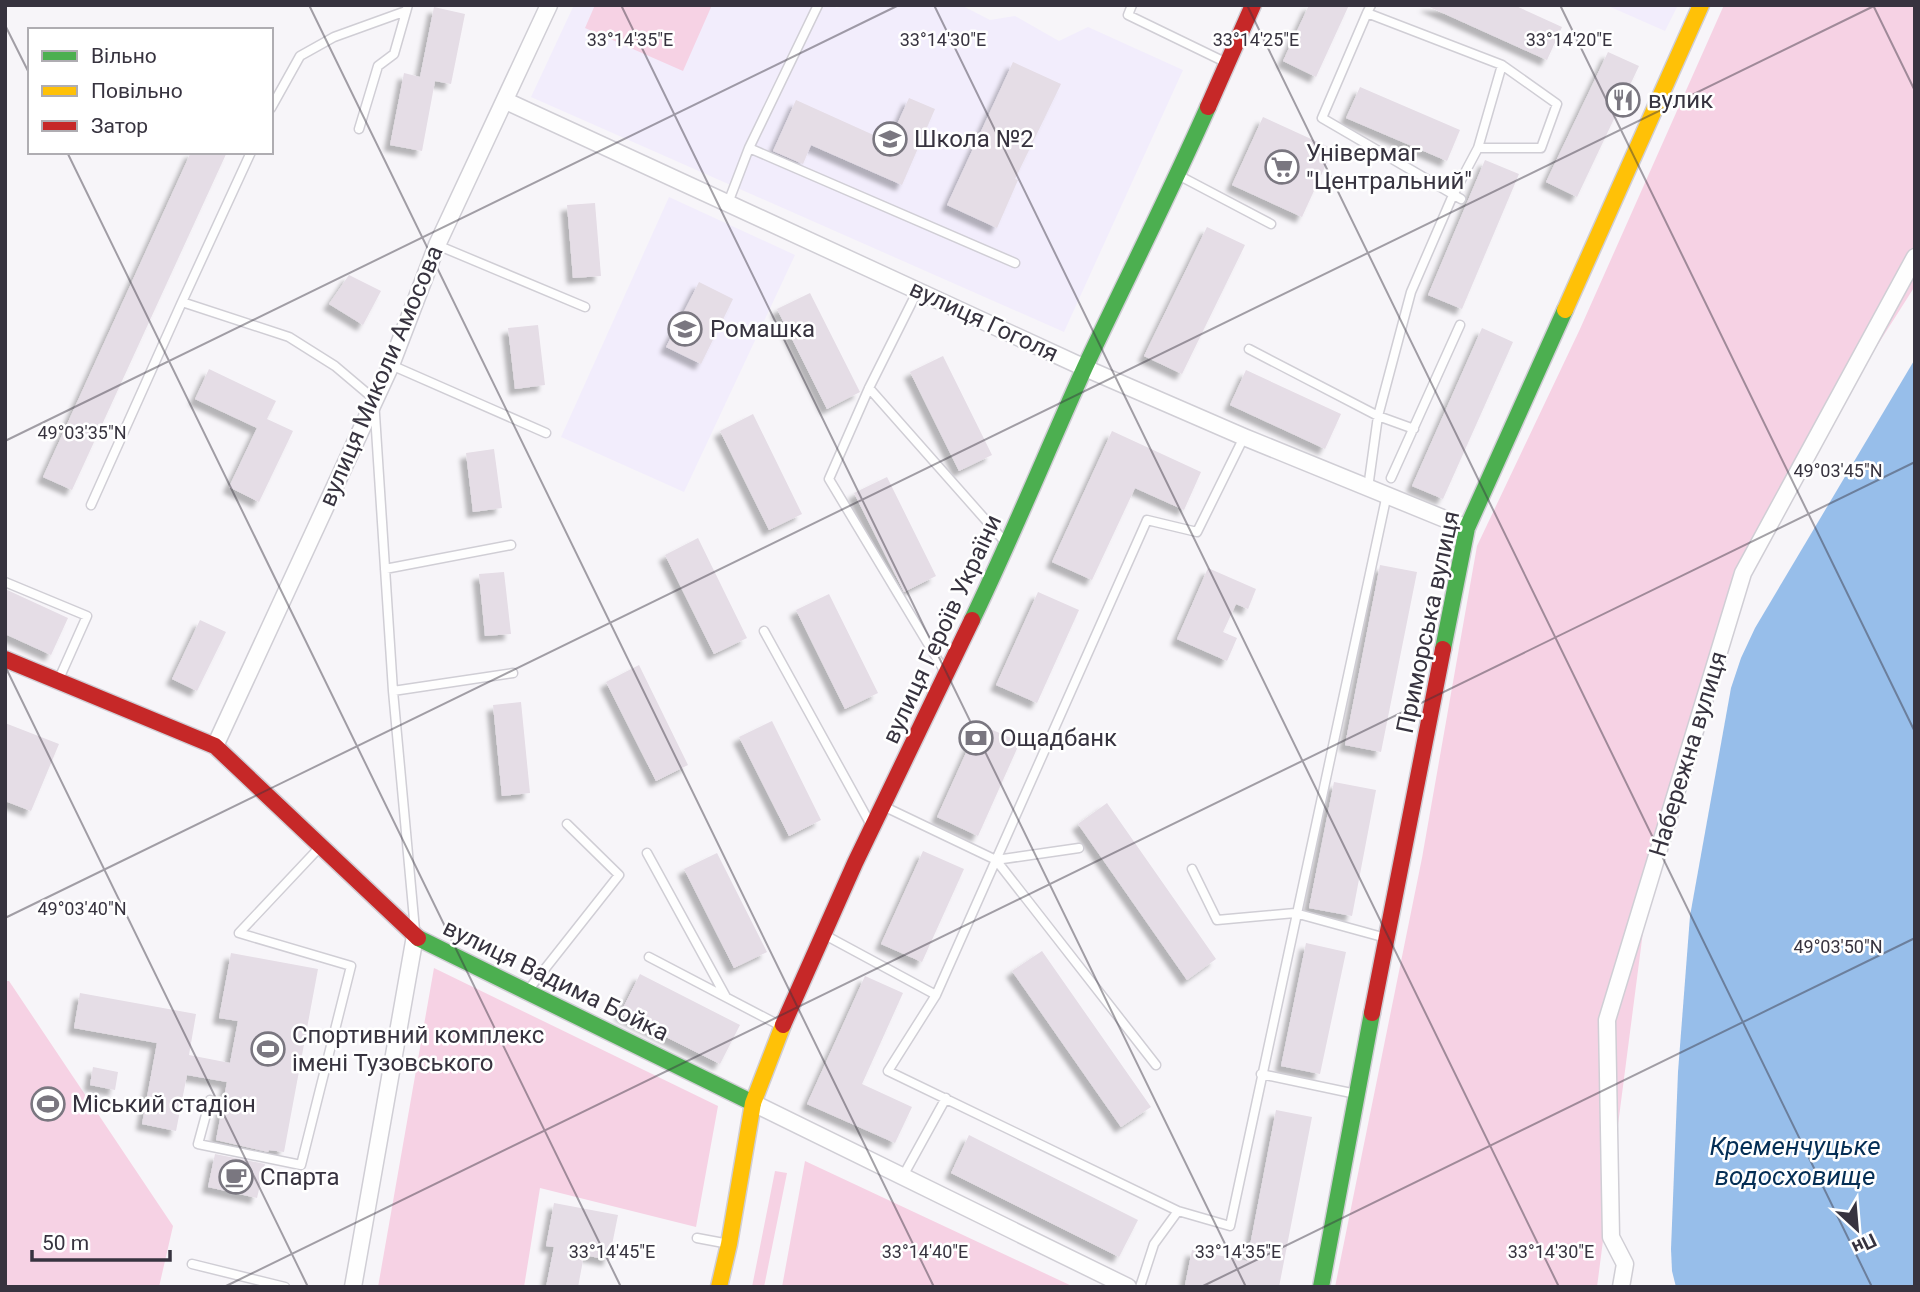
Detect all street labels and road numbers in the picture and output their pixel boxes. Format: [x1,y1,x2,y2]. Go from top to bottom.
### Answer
street label: вулиця Миколи Амосова [313,241,449,511]
street label: вулиця Гоголя [905,274,1063,368]
street label: Приморська вулиця [1391,508,1465,736]
street label: вулиця Героїв України [877,510,1007,748]
street label: Набережна вулиця [1643,648,1733,860]
street label: вулиця Вадима Бойка [439,913,673,1047]

